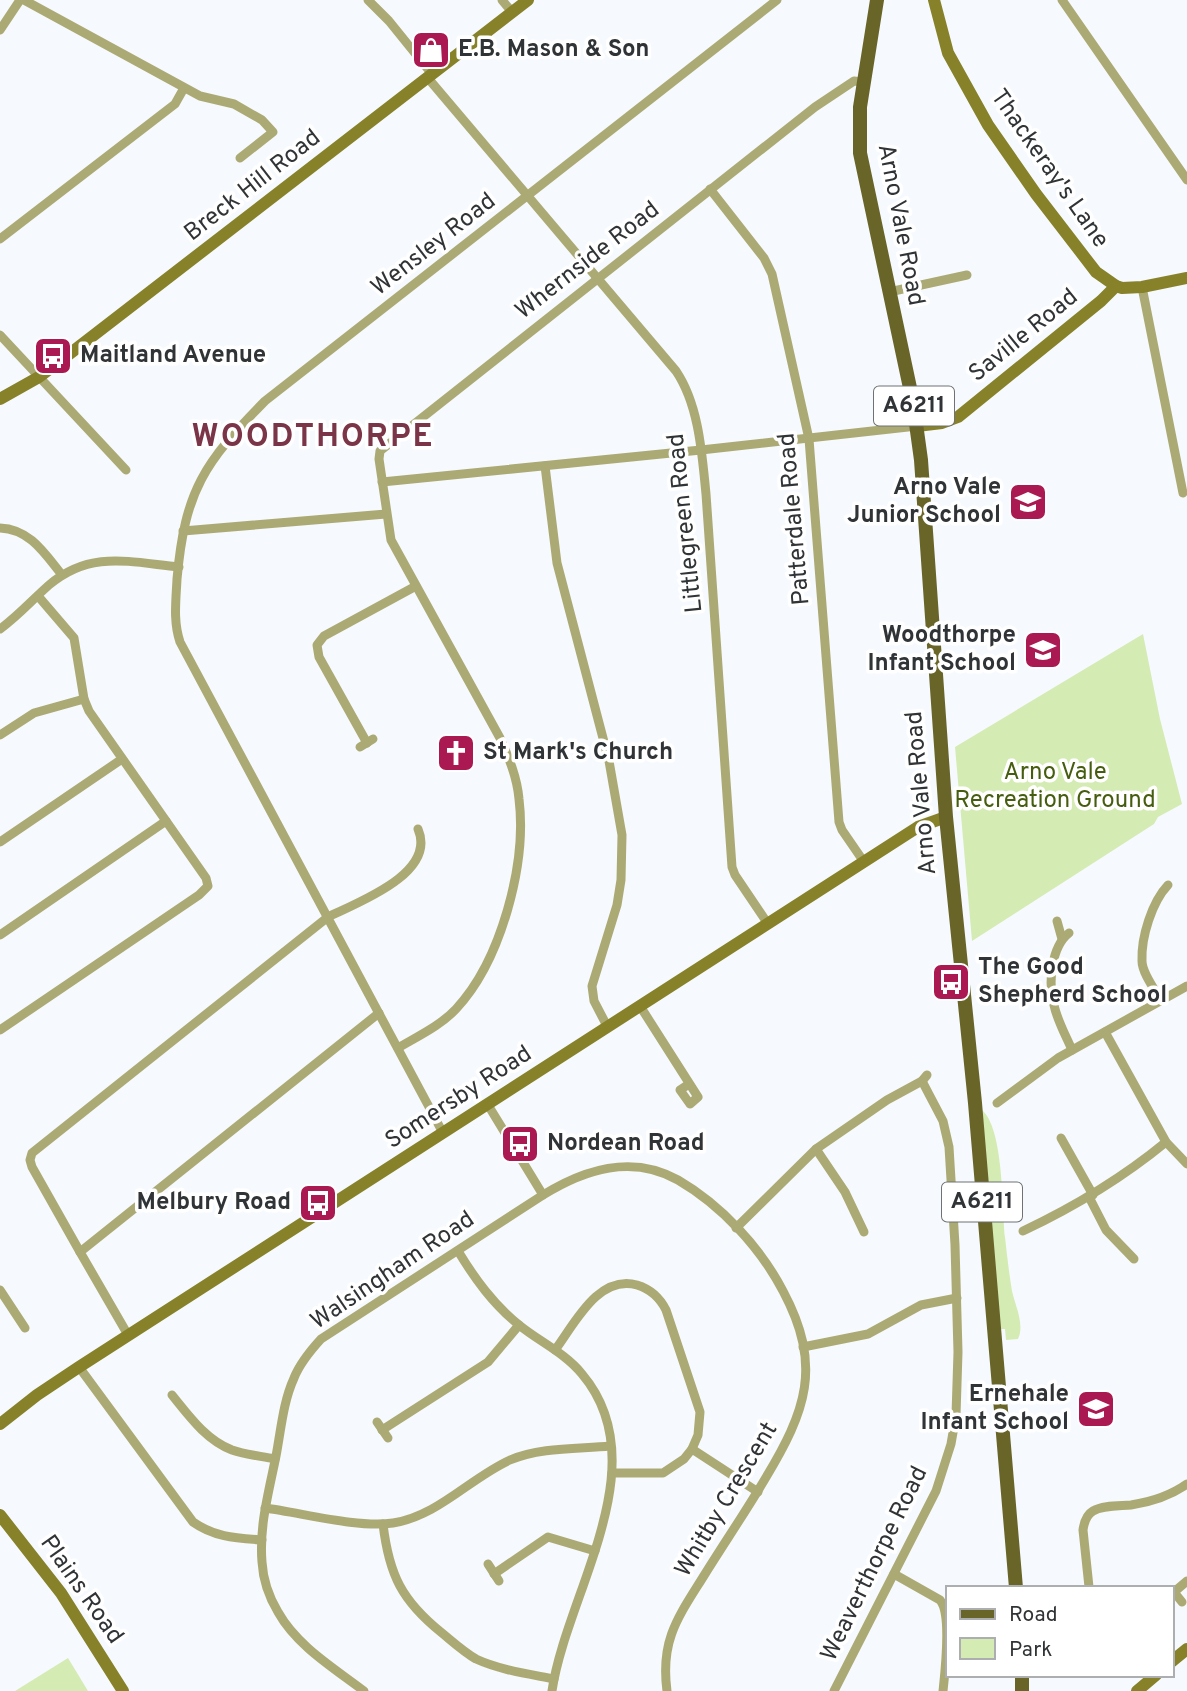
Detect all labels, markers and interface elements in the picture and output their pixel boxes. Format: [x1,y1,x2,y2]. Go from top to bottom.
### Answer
shop icon: E.B. Mason & Son [410,29,452,71]
place label: E.B. Mason & Son [458,35,650,65]
street label: Thackeray's Lane [983,84,1115,254]
street label: Breck Hill Road [179,123,327,249]
street label: Arno Vale Road [870,141,930,309]
street label: Wensley Road [366,187,502,303]
street label: Whernside Road [510,195,666,327]
street label: Saville Road [963,283,1085,389]
bus stop icon: Maitland Avenue [32,335,74,377]
place label: Maitland Avenue [80,341,266,371]
road number: A6211 [874,386,954,426]
district label: WOODTHORPE [192,418,434,458]
street label: Littlegreen Road [662,432,710,614]
street label: Patterdale Road [773,432,817,606]
place label: Arno Vale Junior School [847,473,1001,531]
school or university icon: Arno Vale Junior School [1007,481,1049,523]
place label: Woodthorpe Infant School [867,621,1016,679]
school or university icon: Woodthorpe Infant School [1022,629,1064,671]
street label: Arno Vale Road [900,710,944,876]
church icon: St Mark's Church [435,732,477,774]
place label: St Mark's Church [483,738,673,768]
park label: Arno Vale Recreation Ground [954,758,1156,816]
place label: The Good Shepherd School [978,953,1167,1011]
bus stop icon: The Good Shepherd School [930,961,972,1003]
street label: Somersby Road [380,1039,538,1157]
bus stop icon: Nordean Road [499,1123,541,1165]
place label: Nordean Road [547,1129,705,1159]
bus stop icon: Melbury Road [297,1182,339,1224]
road number: A6211 [942,1182,1022,1222]
place label: Melbury Road [136,1188,291,1218]
street label: Walsingham Road [305,1205,481,1337]
place label: Ernehale Infant School [920,1380,1069,1438]
school or university icon: Ernehale Infant School [1075,1388,1117,1430]
street label: Whitby Crescent [669,1417,785,1583]
street label: Weaverthorpe Road [815,1462,935,1666]
street label: Plains Road [33,1530,129,1650]
legend [946,1586,1173,1677]
text: Road [1009,1602,1058,1629]
text: Park [1009,1637,1052,1664]

